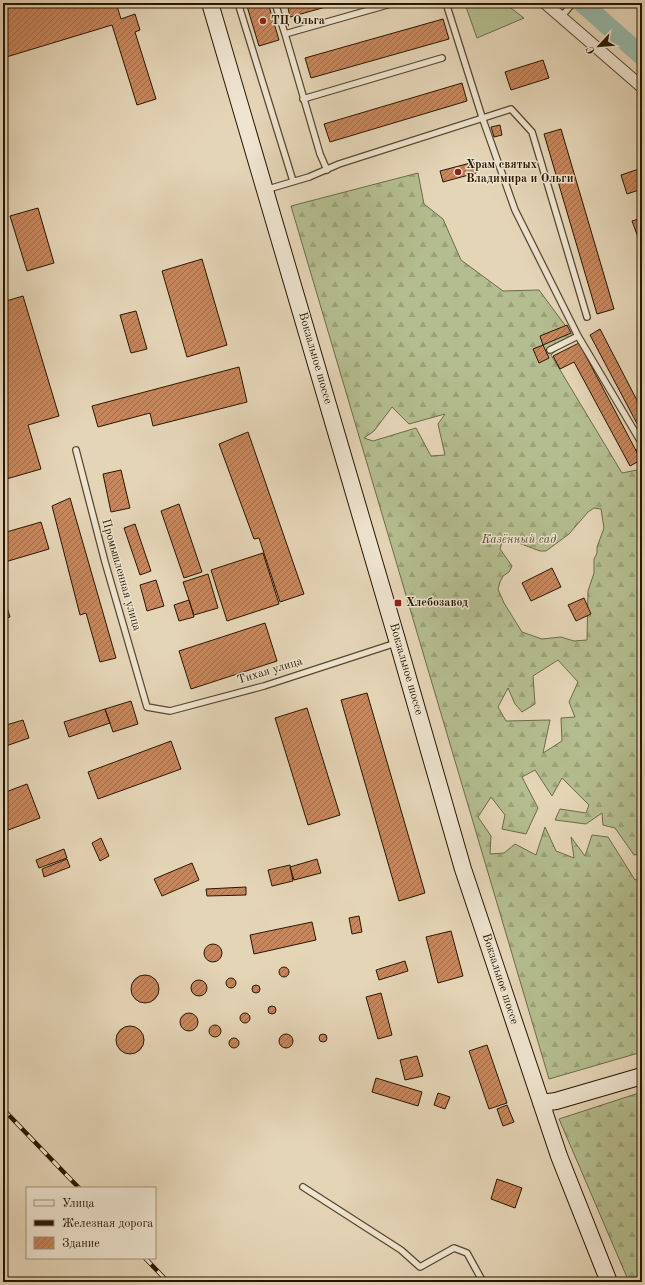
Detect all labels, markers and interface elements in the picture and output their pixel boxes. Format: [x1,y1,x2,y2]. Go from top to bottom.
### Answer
place label: ТЦ Ольга [271,15,325,27]
marker: ТЦ Ольга [258,16,268,26]
north arrow [579,26,619,66]
text: С [585,44,598,55]
place label: Храм святых Владимира и Ольги [466,159,574,185]
marker: Храм святых Владимира и Ольги [453,167,463,177]
street label: Вокзальное шоссе [296,311,334,406]
street label: Промышленная улица [99,518,143,632]
park label: Казённый сад [481,533,556,546]
place label: Хлебозавод [406,597,468,609]
marker: Хлебозавод [393,598,403,608]
street label: Вокзальное шоссе [387,622,425,717]
street label: Тихая улица [236,655,304,687]
street label: Вокзальное шоссе [480,932,521,1026]
legend [26,1187,156,1259]
text: Улица [62,1198,95,1210]
text: Железная дорога [62,1218,153,1230]
text: Здание [62,1238,100,1250]

